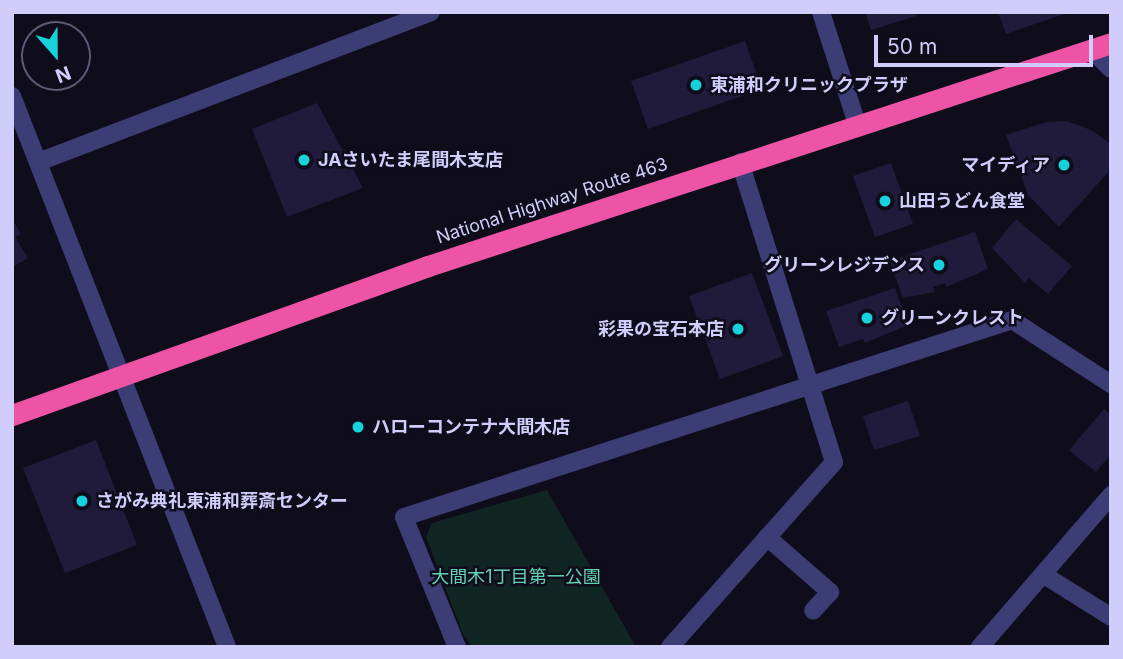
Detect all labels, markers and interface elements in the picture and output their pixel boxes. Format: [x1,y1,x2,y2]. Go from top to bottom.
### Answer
north arrow [21,21,91,91]
scale bar [878,21,1097,65]
text: 50 m [887,34,937,59]
text: N [52,61,74,88]
place label: 東浦和クリニックプラザ [710,74,908,96]
marker: 東浦和クリニックプラザ [688,77,704,93]
place label: JAさいたま尾間木支店 [318,149,504,171]
marker: JAさいたま尾間木支店 [296,152,312,168]
street label: National Highway Route 463 [434,153,670,249]
place label: マイディア [960,154,1050,176]
marker: マイディア [1056,157,1072,173]
place label: 山田うどん食堂 [899,190,1025,212]
marker: 山田うどん食堂 [877,193,893,209]
place label: グリーンレジデンス [763,254,925,276]
marker: グリーンレジデンス [931,257,947,273]
place label: グリーンクレスト [881,307,1025,329]
marker: グリーンクレスト [859,310,875,326]
place label: 彩果の宝石本店 [598,318,724,340]
marker: 彩果の宝石本店 [730,321,746,337]
place label: ハローコンテナ大間木店 [372,416,570,438]
marker: ハローコンテナ大間木店 [350,419,366,435]
place label: さがみ典礼東浦和葬斎センター [96,490,348,512]
marker: さがみ典礼東浦和葬斎センター [74,493,90,509]
park label: 大間木1丁目第一公園 [431,566,601,588]

